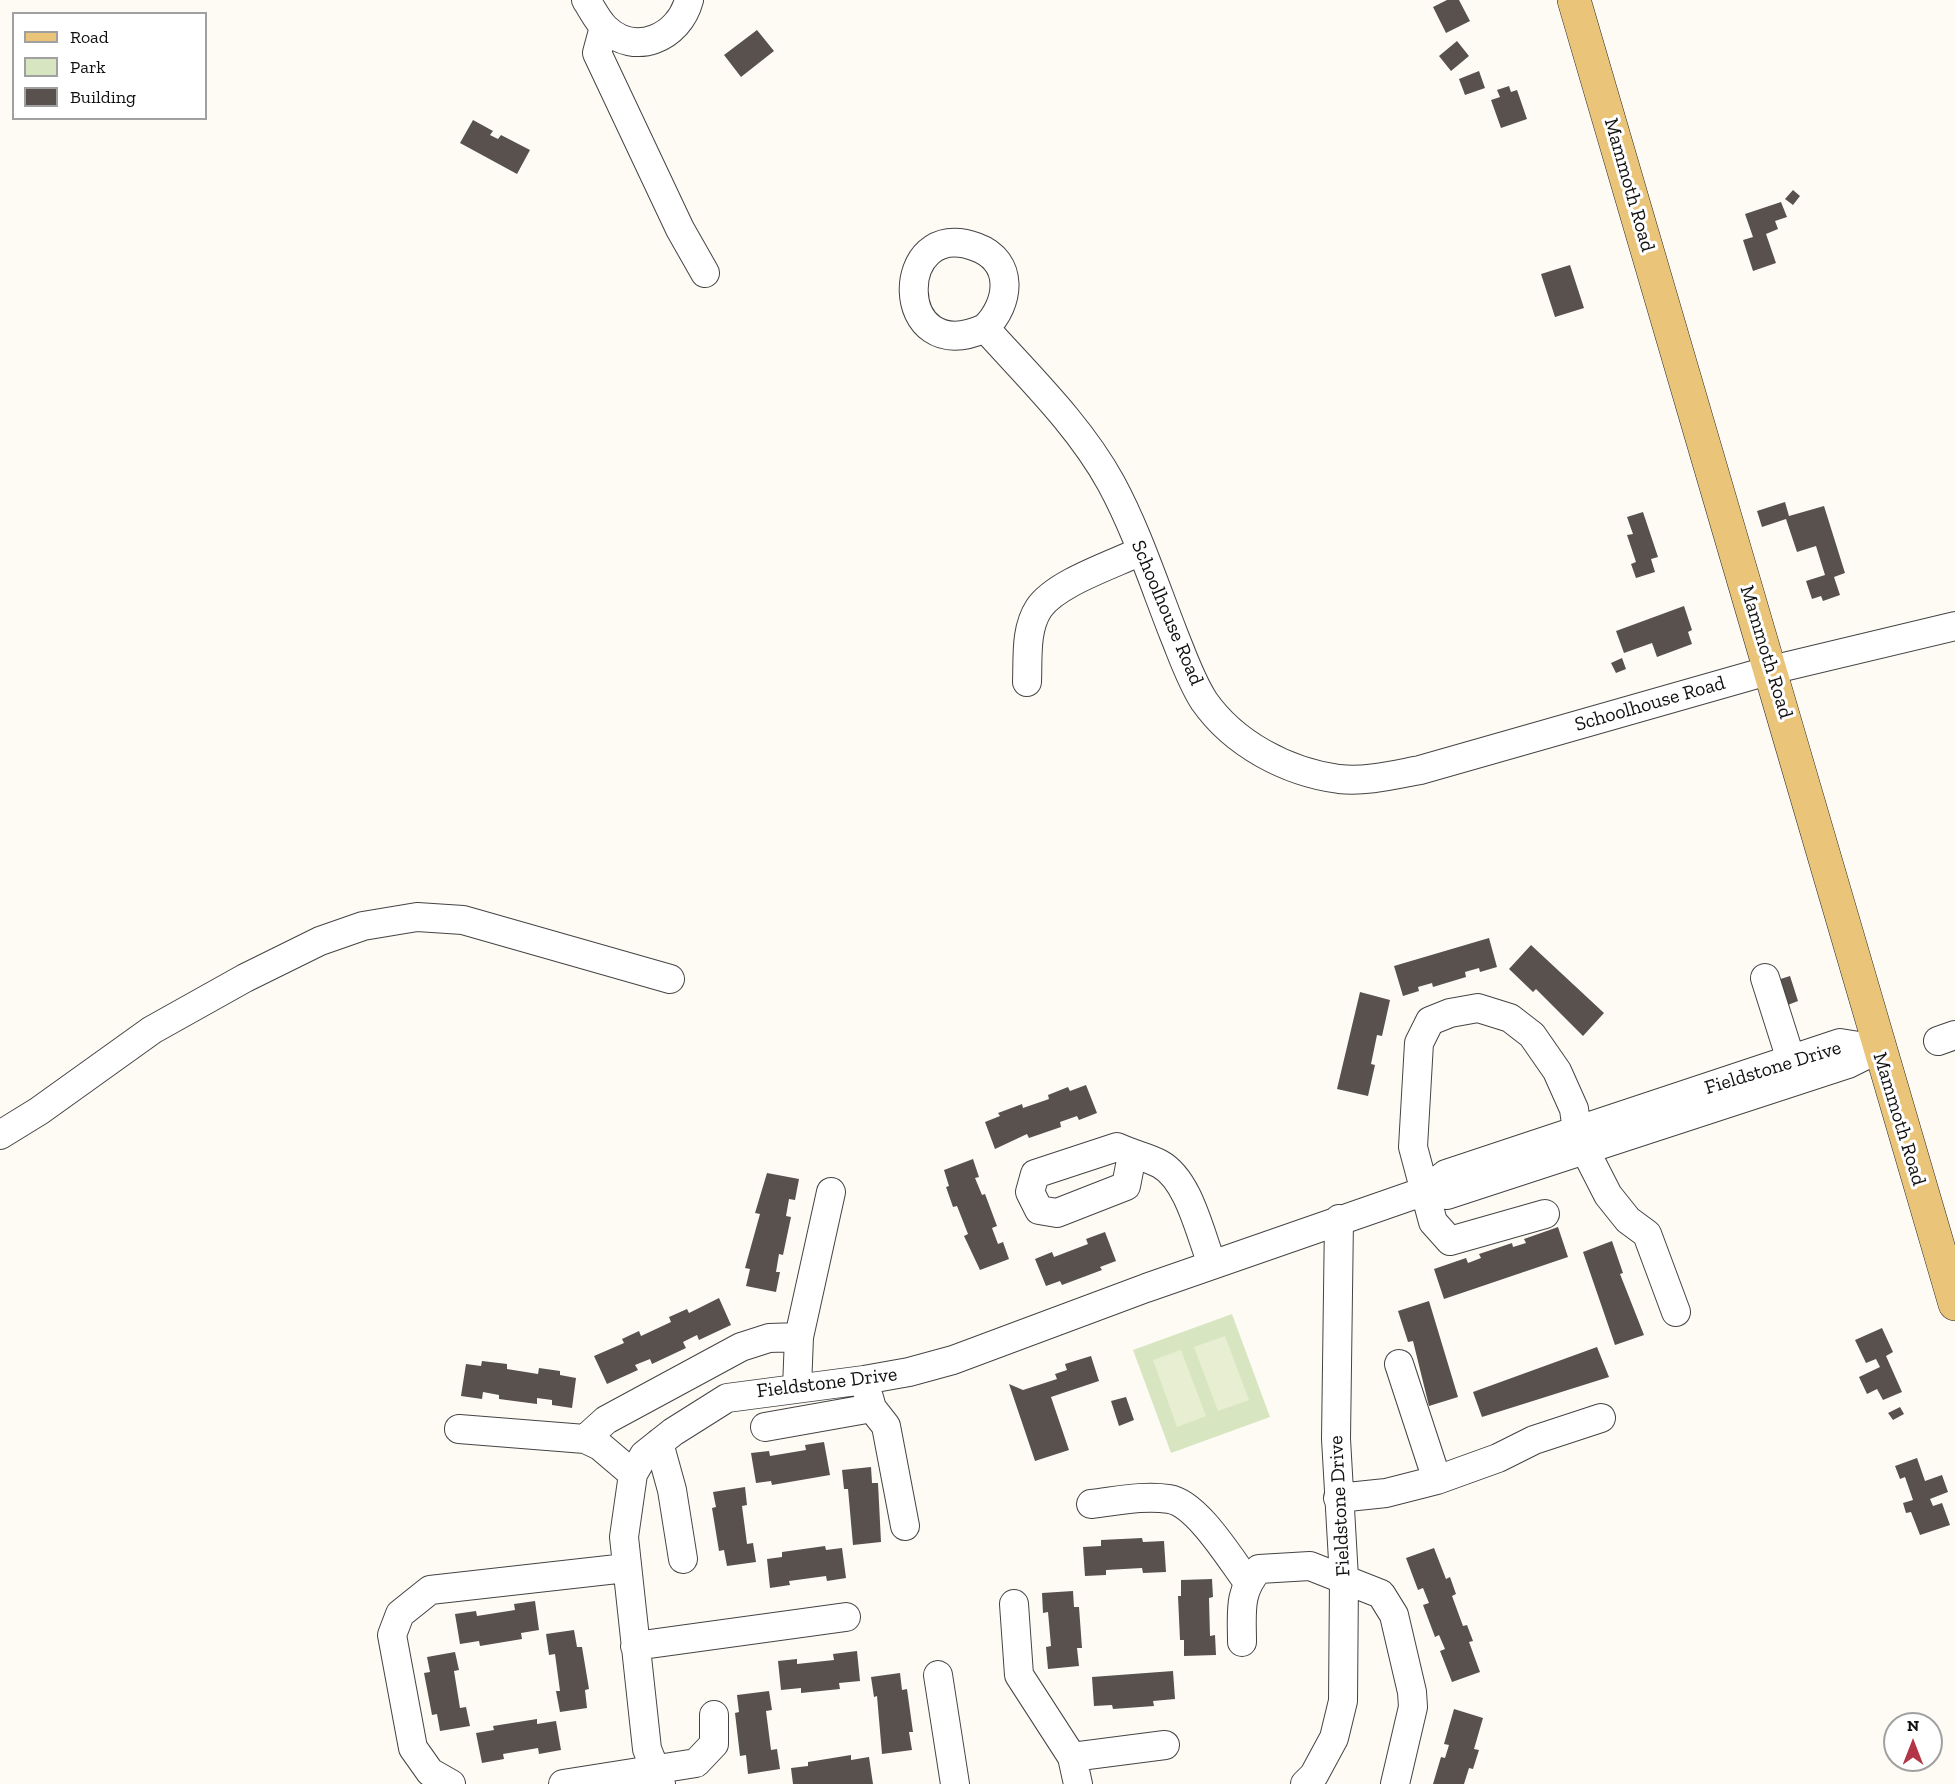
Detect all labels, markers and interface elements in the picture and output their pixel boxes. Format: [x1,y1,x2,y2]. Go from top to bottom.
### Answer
legend [12,12,207,120]
text: Road [70,26,109,48]
text: Park [70,56,106,78]
text: Building [70,86,136,108]
street label: Mammoth Road [1598,115,1660,255]
street label: Schoolhouse Road [1126,537,1208,689]
street label: Mammoth Road [1734,582,1798,722]
street label: Schoolhouse Road [1572,671,1728,737]
street label: Fieldstone Drive [1702,1036,1844,1100]
street label: Mammoth Road [1867,1049,1931,1189]
street label: Fieldstone Drive [755,1362,899,1404]
street label: Fieldstone Drive [1324,1435,1356,1577]
north arrow [1883,1712,1943,1772]
text: N [1907,1716,1919,1735]

